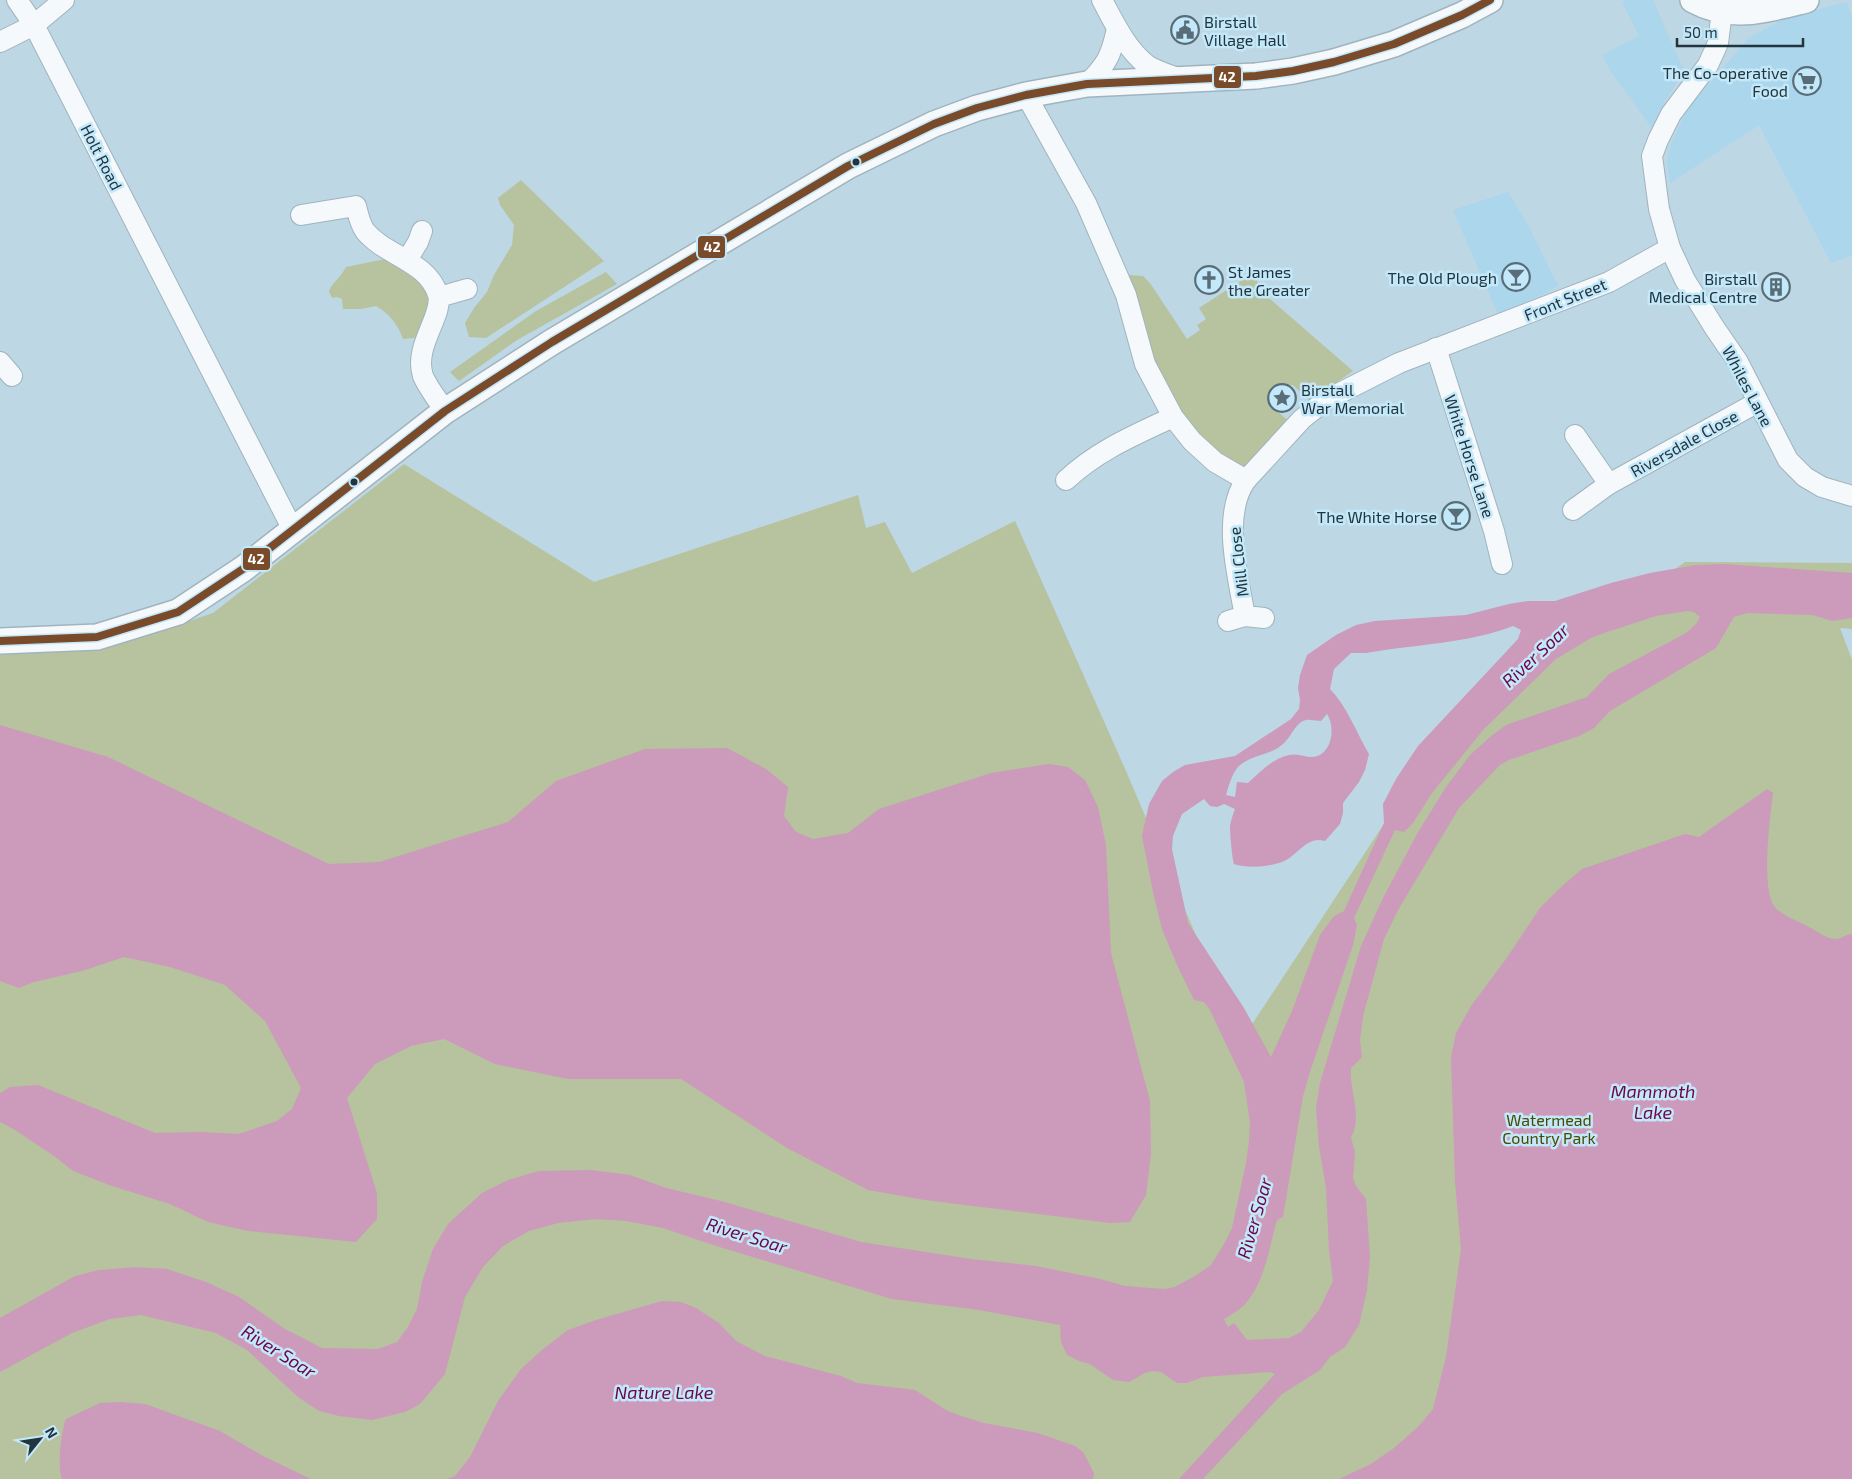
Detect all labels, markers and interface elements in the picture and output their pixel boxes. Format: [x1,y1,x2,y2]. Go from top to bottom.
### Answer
place label: Birstall Village Hall [1204,12,1286,49]
public building icon: Birstall Village Hall [1170,15,1200,45]
scale bar [1677,15,1803,47]
text: 50 m [1684,23,1718,41]
place label: The Co-operative Food [1663,63,1788,100]
line badge: 42 [1213,65,1242,89]
supermarket icon: The Co-operative Food [1792,66,1822,96]
text: 42 [1218,68,1236,85]
street label: Holt Road [77,121,127,193]
unlabelled marker [851,157,861,167]
line badge: 42 [697,235,726,259]
text: 42 [703,238,721,255]
place label: St James the Greater [1228,262,1311,299]
bar icon: The Old Plough [1501,262,1531,292]
church icon: St James the Greater [1194,265,1224,295]
place label: The Old Plough [1387,268,1497,287]
place label: Birstall Medical Centre [1649,269,1757,306]
building icon: Birstall Medical Centre [1761,272,1791,302]
street label: Front Street [1521,274,1609,324]
street label: Whiles Lane [1719,343,1777,429]
place label: Birstall War Memorial [1301,380,1404,417]
place icon: Birstall War Memorial [1267,383,1297,413]
street label: White Horse Lane [1441,392,1499,520]
street label: Riversdale Close [1627,406,1741,480]
unlabelled marker [349,477,359,487]
bar icon: The White Horse [1441,501,1471,531]
place label: The White Horse [1317,507,1437,526]
street label: Mill Close [1224,526,1252,598]
line badge: 42 [242,547,271,571]
text: 42 [247,550,265,567]
water label: River Soar [1497,618,1574,691]
water label: Mammoth Lake [1611,1080,1695,1123]
park label: Watermead Country Park [1502,1110,1596,1147]
water label: River Soar [1232,1174,1276,1261]
water label: River Soar [704,1212,791,1258]
water label: River Soar [238,1320,321,1383]
water label: Nature Lake [614,1381,714,1403]
north arrow [15,1414,65,1464]
text: N [42,1424,62,1441]

